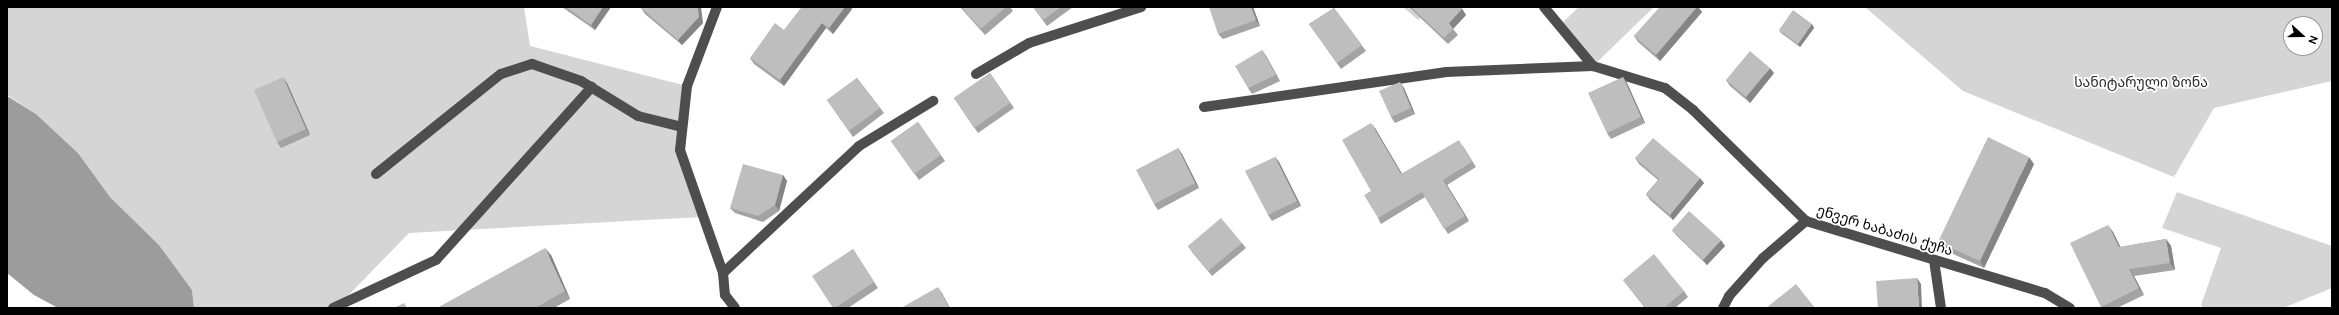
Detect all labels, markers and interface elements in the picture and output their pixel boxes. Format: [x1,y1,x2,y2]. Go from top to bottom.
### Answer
north arrow [2283,16,2323,56]
text: N [2305,34,2321,46]
park label: სანიტარული ზონა [2074,74,2208,90]
street label: ენვერ ხაბაძის ქუჩა [1815,201,1955,259]

